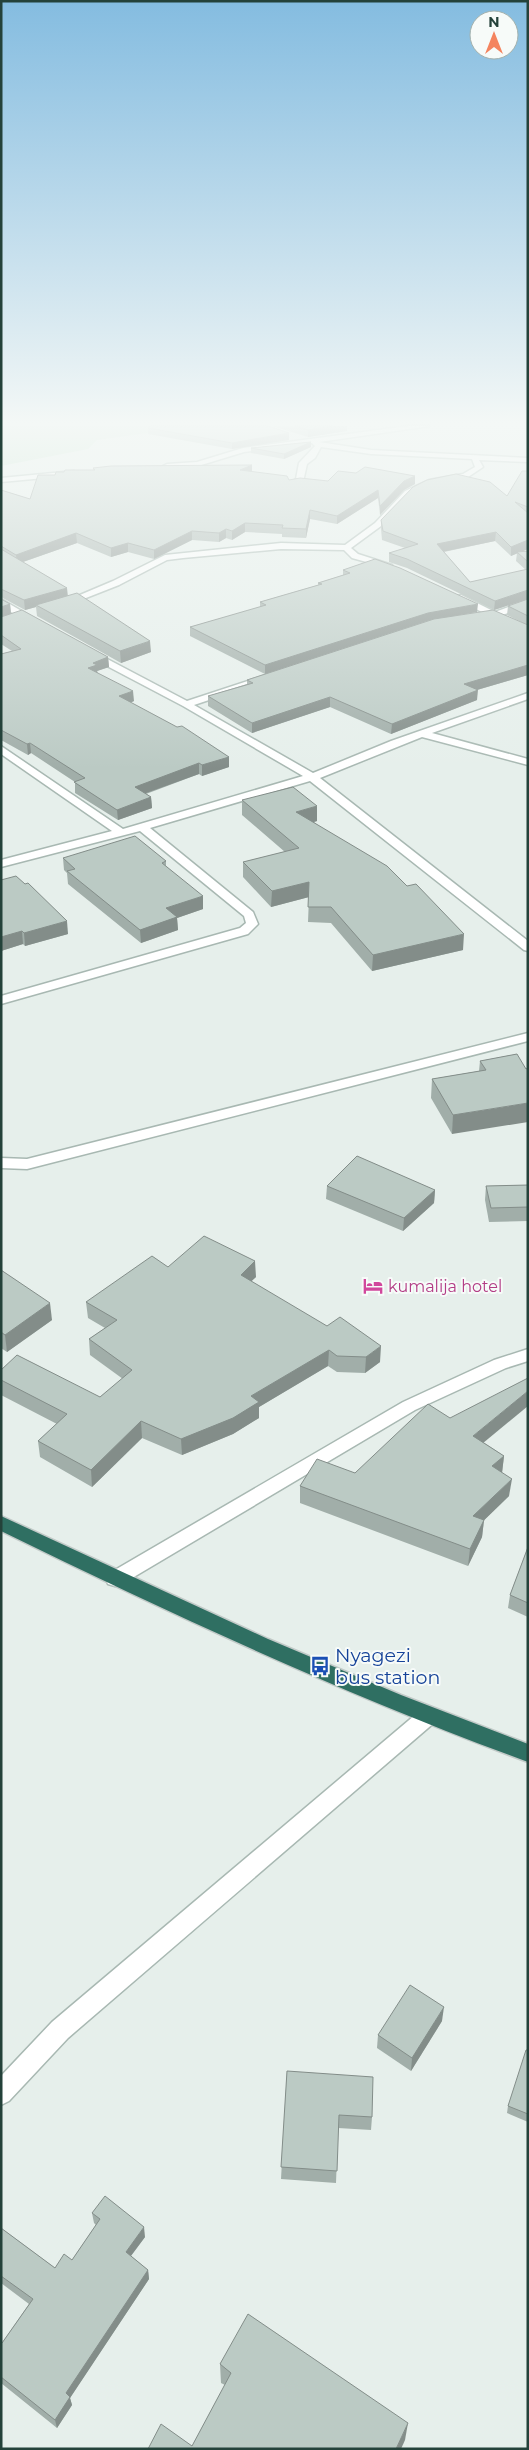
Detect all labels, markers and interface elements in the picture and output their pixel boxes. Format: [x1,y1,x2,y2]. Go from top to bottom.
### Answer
north arrow [469,10,519,60]
text: N [488,13,500,31]
hotel icon: kumalija hotel [362,1275,384,1297]
place label: kumalija hotel [388,1277,502,1296]
place label: Nyagezi bus station [335,1644,440,1689]
bus stop icon: Nyagezi bus station [309,1655,331,1677]

